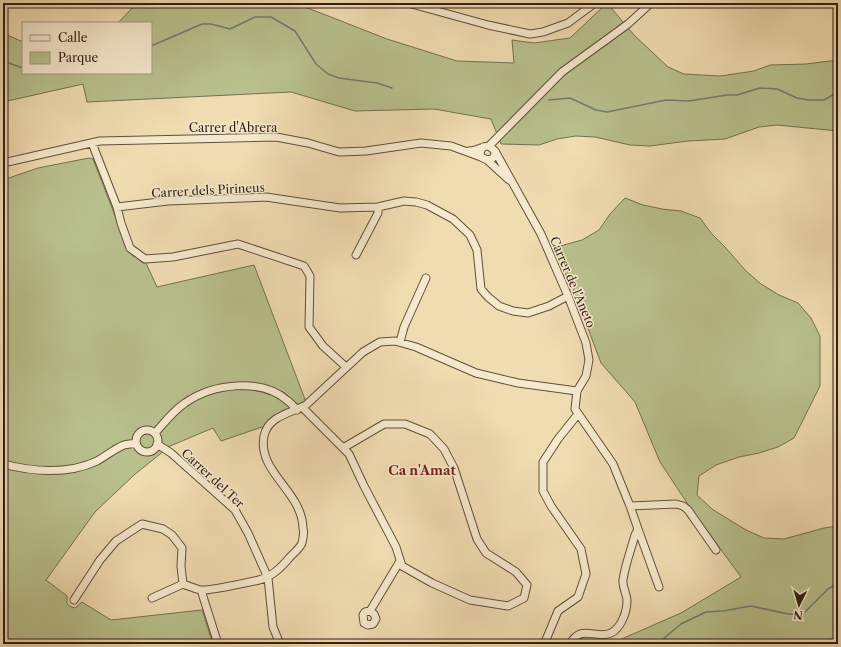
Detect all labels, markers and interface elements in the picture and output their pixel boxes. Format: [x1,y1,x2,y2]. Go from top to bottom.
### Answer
legend [22,22,152,74]
text: Calle [58,30,88,45]
text: Parque [58,50,99,65]
street label: Carrer d'Abrera [189,120,278,135]
street label: Carrer dels Pirineus [151,180,265,200]
street label: Carrer de l'Aneto [547,234,599,330]
street label: Carrer del Ter [178,445,248,511]
district label: Ca n'Amat [388,462,457,478]
north arrow [779,585,819,625]
text: N [792,608,804,622]

